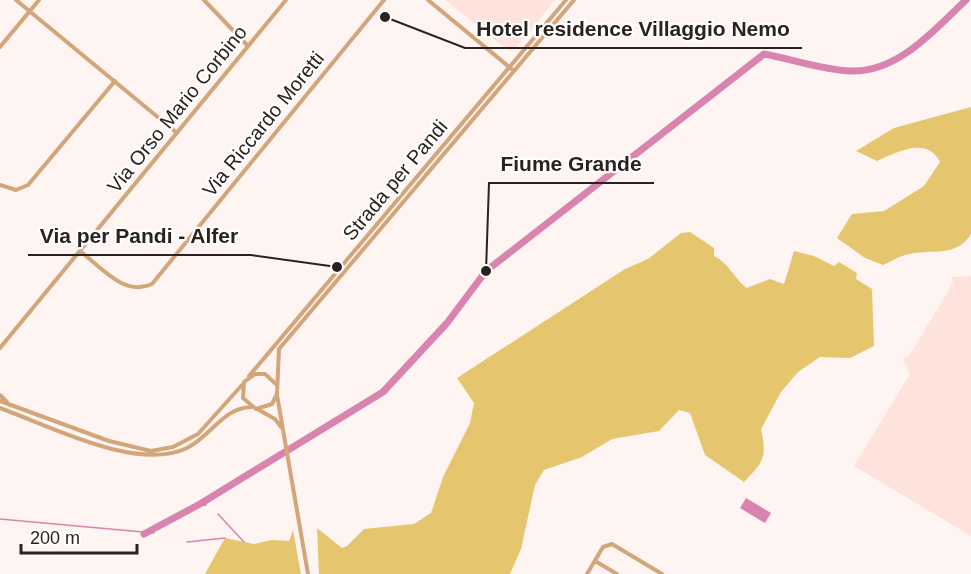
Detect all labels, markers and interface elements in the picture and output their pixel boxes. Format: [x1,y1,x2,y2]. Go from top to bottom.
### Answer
callout: Hotel residence Villaggio Nemo [465,9,802,48]
text: Hotel residence Villaggio Nemo [476,17,790,40]
street label: Via Orso Mario Corbino [103,21,251,197]
street label: Via Riccardo Moretti [198,47,328,201]
street label: Strada per Pandi [338,115,452,245]
callout: Fiume Grande [489,144,654,183]
text: Fiume Grande [500,152,642,175]
callout: Via per Pandi - Alfer [28,216,251,255]
text: Via per Pandi - Alfer [40,224,238,247]
scale bar [21,517,136,555]
text: 200 m [30,528,80,548]

